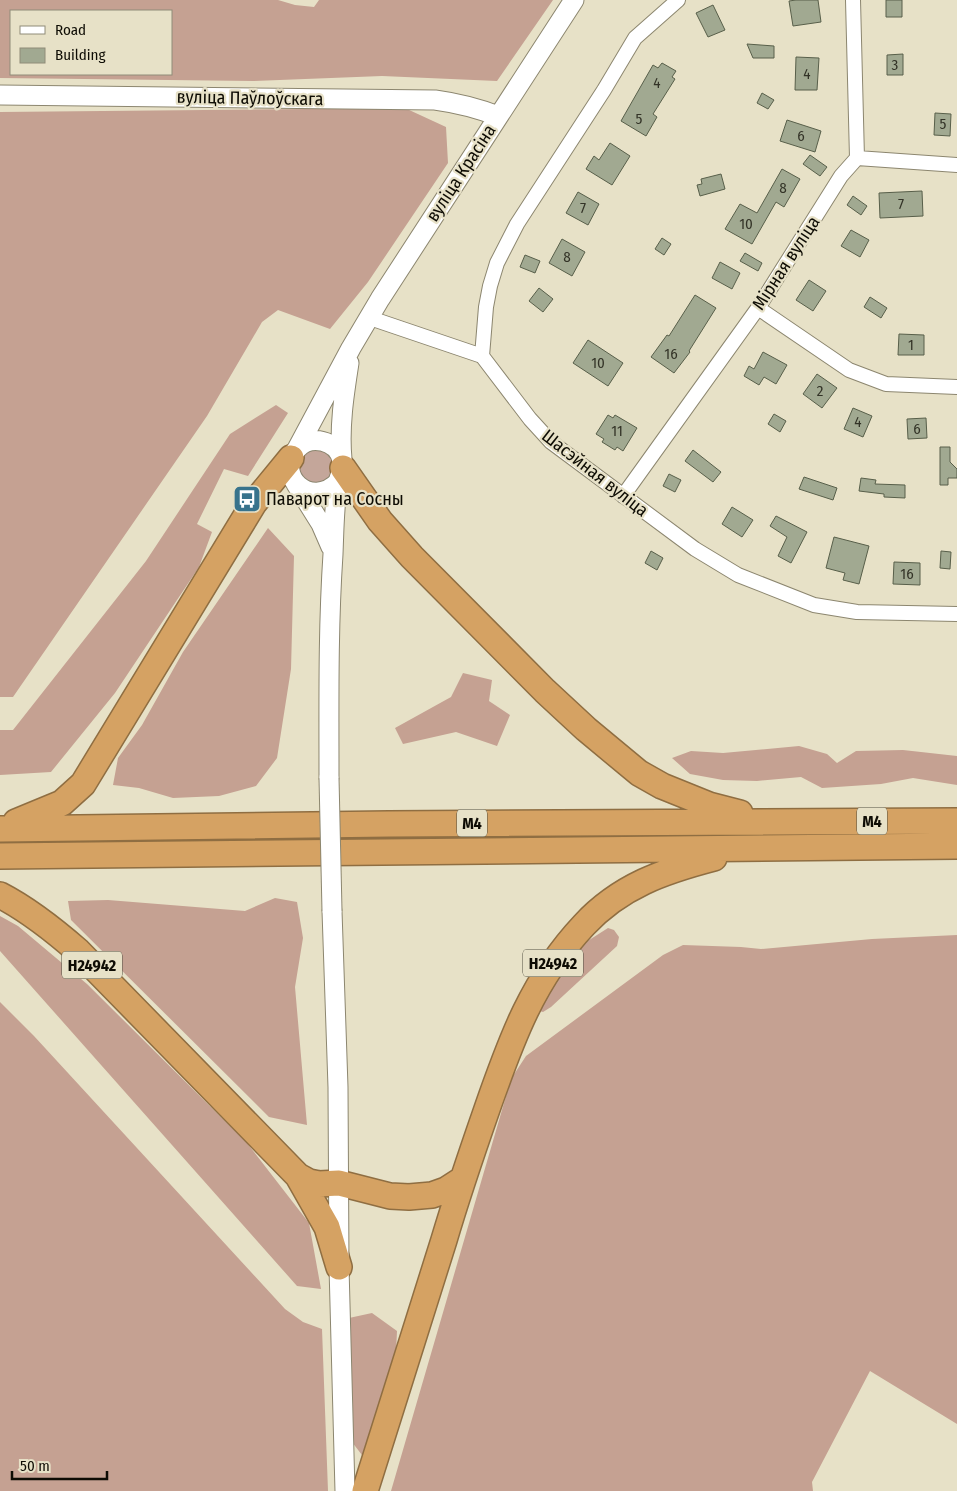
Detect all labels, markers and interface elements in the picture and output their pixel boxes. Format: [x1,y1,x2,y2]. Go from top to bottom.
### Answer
legend [10,10,172,75]
text: Road [55,21,86,39]
text: Building [55,46,106,64]
house number: 3 [892,56,899,74]
house number: 4 [803,65,811,83]
house number: 4 [653,74,661,92]
street label: вуліца Паўлоўскага [176,86,324,110]
house number: 5 [636,110,643,128]
house number: 5 [940,115,947,133]
street label: вуліца Красіна [421,120,501,226]
house number: 6 [797,127,805,145]
house number: 8 [779,179,787,197]
house number: 7 [898,195,904,213]
house number: 7 [580,199,586,217]
street label: Мірная вуліца [748,212,825,314]
house number: 10 [739,215,753,233]
house number: 8 [563,248,571,266]
house number: 1 [908,336,914,354]
house number: 16 [664,345,678,363]
house number: 10 [591,354,605,372]
house number: 2 [817,382,824,400]
house number: 4 [854,413,862,431]
house number: 6 [913,420,921,438]
house number: 11 [611,422,623,440]
street label: Шасэйная вуліца [537,425,653,522]
bus stop icon: Паварот на Сосны [232,484,262,514]
place label: Паварот на Сосны [266,488,404,510]
house number: 16 [900,565,914,583]
road number: М4 [857,808,887,834]
road number: М4 [457,810,487,836]
road number: Н24942 [523,950,583,976]
road number: Н24942 [62,952,122,978]
scale bar [12,1448,108,1480]
text: 50 m [20,1457,50,1475]

